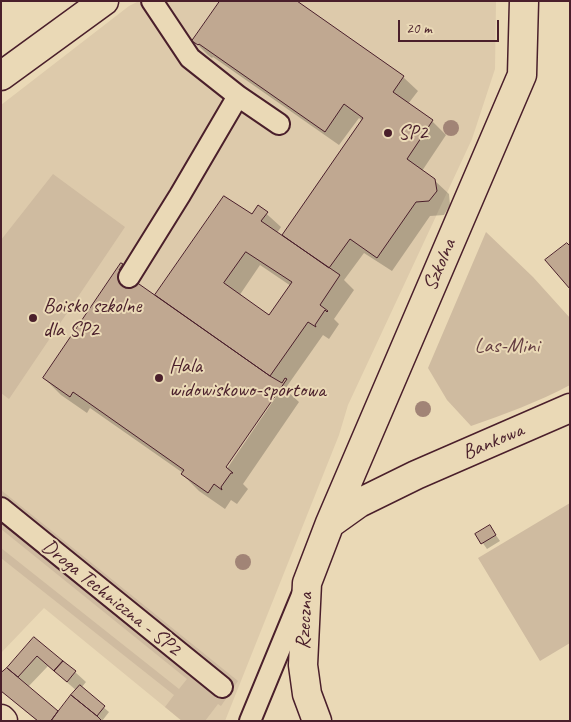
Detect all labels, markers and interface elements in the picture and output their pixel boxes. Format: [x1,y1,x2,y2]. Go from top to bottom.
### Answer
scale bar [401,10,502,42]
text: 20 m [406,19,432,38]
place label: SP2 [398,120,428,146]
marker: SP2 [382,127,394,139]
street label: Szkolna [418,235,462,295]
place label: Boisko szkolne dla SP2 [43,293,141,343]
marker: Boisko szkolne dla SP2 [27,312,39,324]
park label: Las-Mini [475,333,539,359]
place label: Hala widowiskowo-sportowa [169,353,326,403]
marker: Hala widowiskowo-sportowa [153,372,165,384]
street label: Bankowa [459,418,527,466]
street label: Droga Techniczna - SP2 [36,534,186,662]
street label: Rzeczna [291,592,319,650]

